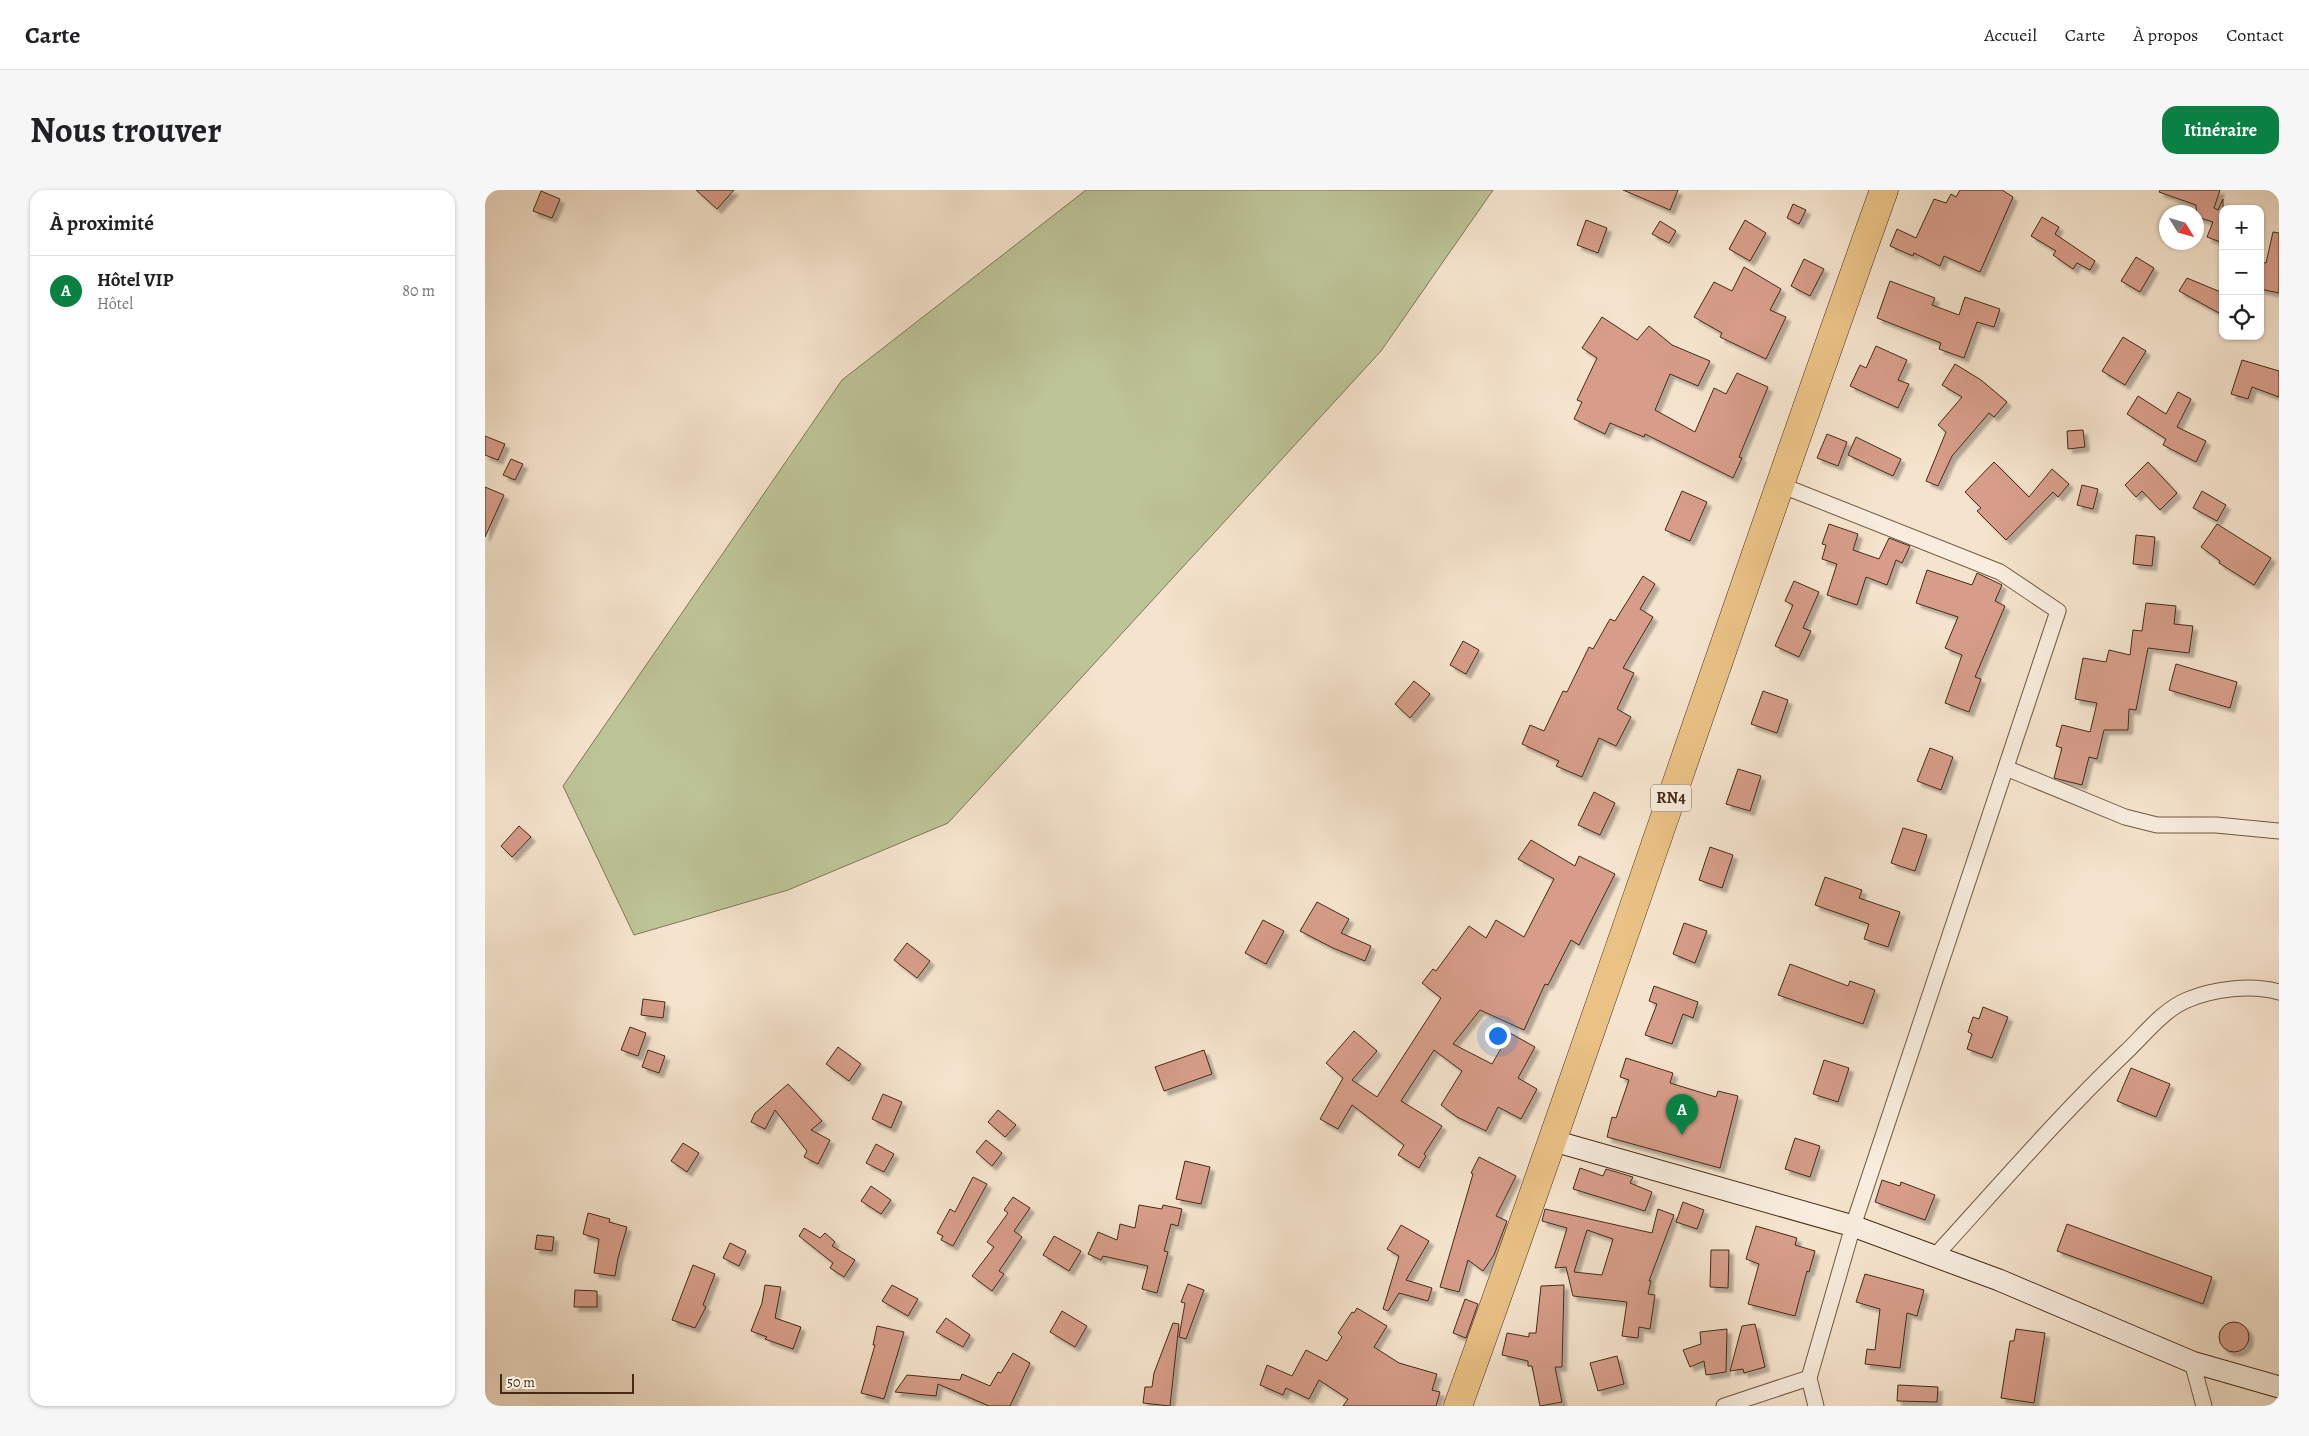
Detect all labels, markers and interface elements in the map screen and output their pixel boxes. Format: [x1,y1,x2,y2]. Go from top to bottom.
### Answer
text: Carte [25,19,80,51]
text: Accueil [1984,23,2037,47]
text: Carte [2065,23,2105,47]
text: À propos [2133,23,2198,47]
text: Contact [2226,23,2284,47]
text: Nous trouver [30,106,222,154]
button: Itinéraire [2162,106,2279,154]
north arrow [2159,205,2204,250]
map controls [2219,205,2264,340]
button: + [2219,205,2264,250]
text: À proximité [50,209,154,237]
button: − [2219,250,2264,295]
text: Hôtel VIP [97,267,173,293]
text: A [61,280,71,302]
text: 80 m [402,280,435,302]
text: Hôtel [97,293,133,315]
button: locate [2219,295,2264,340]
road number: RN4 [1651,784,1691,812]
your location [1485,1023,1511,1049]
pin: A [1666,1094,1698,1135]
scale bar [500,1371,634,1394]
text: 50 m [507,1373,535,1392]

